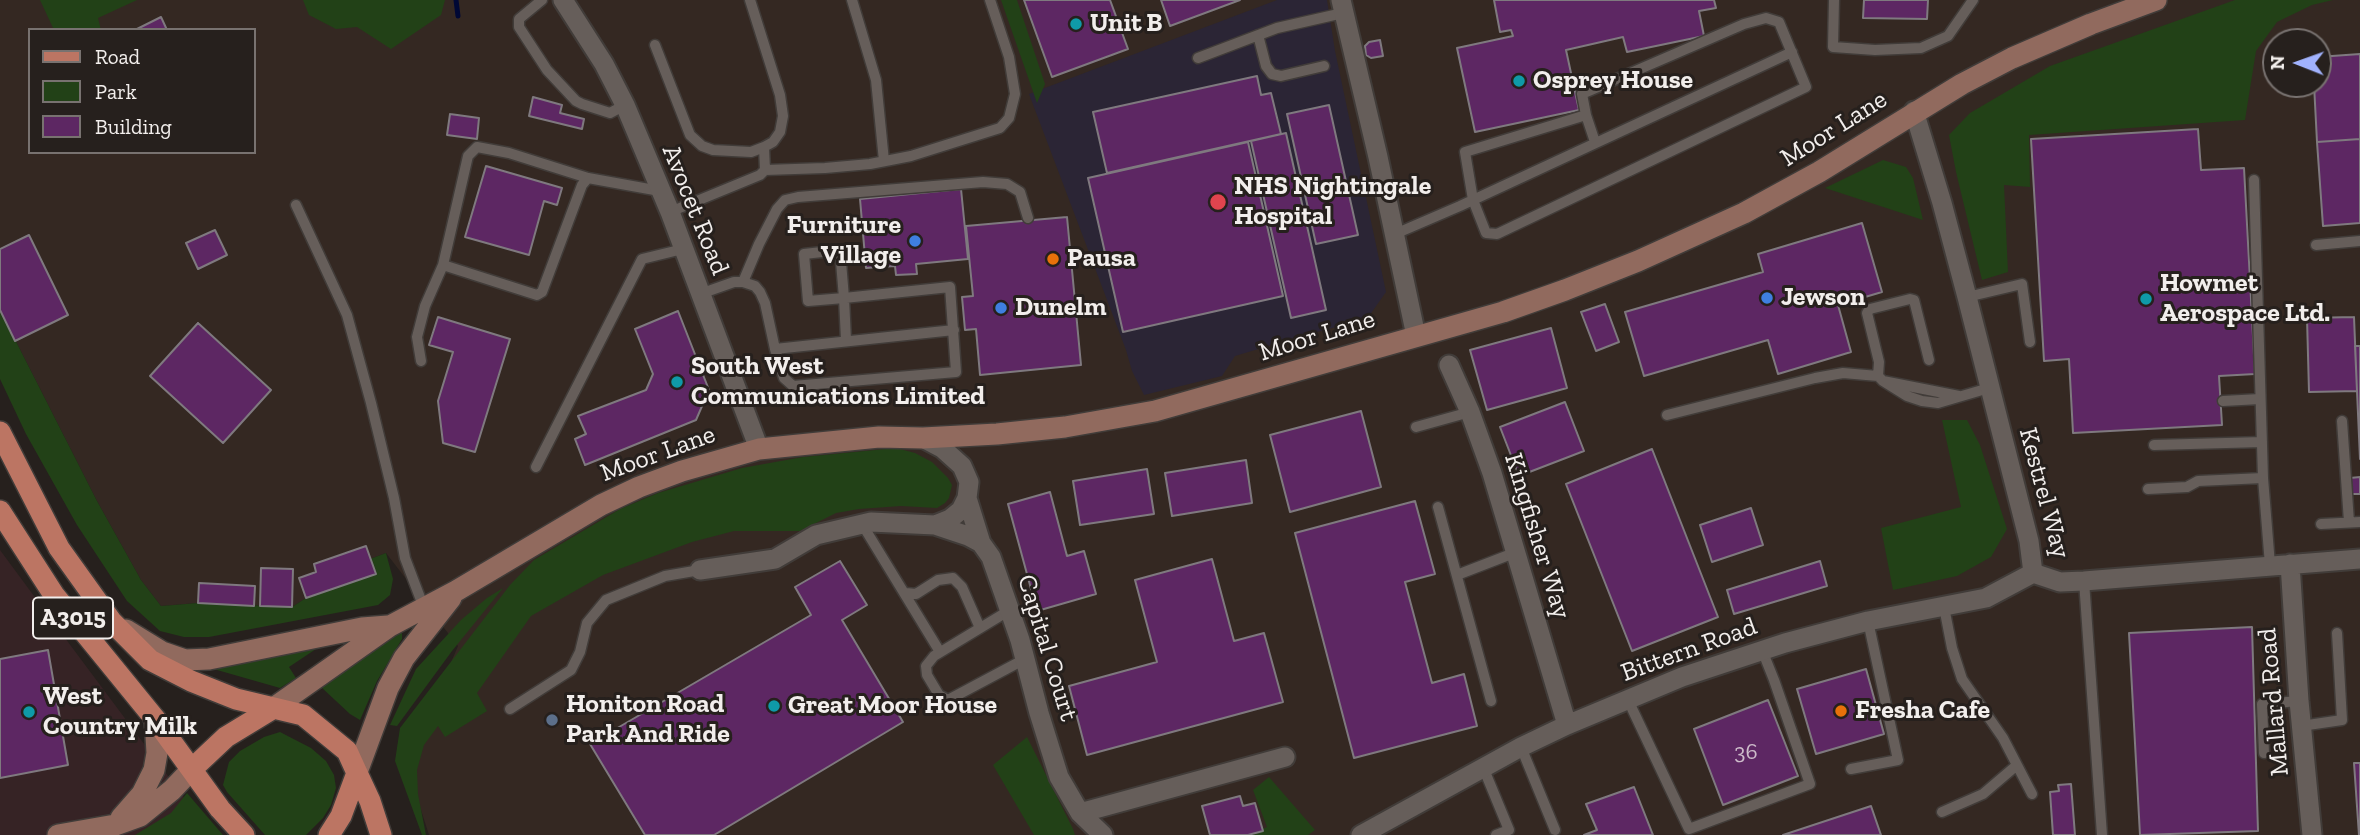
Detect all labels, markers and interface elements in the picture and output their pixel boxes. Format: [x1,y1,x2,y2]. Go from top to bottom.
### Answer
place label: Unit B [1090,8,1163,40]
marker: Unit B [1068,16,1084,32]
legend [28,28,256,154]
north arrow [2262,28,2332,98]
text: Road [95,44,140,69]
text: N [2266,55,2289,70]
place label: Osprey House [1533,65,1693,97]
marker: Osprey House [1511,73,1527,89]
text: Park [95,79,137,104]
street label: Moor Lane [1775,84,1893,174]
text: Building [95,114,172,139]
street label: Avocet Road [655,140,735,280]
place label: NHS Nightingale Hospital [1234,171,1431,232]
marker: NHS Nightingale Hospital [1208,192,1228,212]
place label: Furniture Village [787,210,901,272]
marker: Furniture Village [907,233,923,249]
place label: Pausa [1067,243,1136,275]
marker: Pausa [1045,251,1061,267]
place label: Howmet Aerospace Ltd. [2160,268,2330,330]
place label: Jewson [1781,282,1866,314]
marker: Jewson [1759,290,1775,306]
marker: Howmet Aerospace Ltd. [2138,291,2154,307]
place label: Dunelm [1015,292,1107,324]
marker: Dunelm [993,300,1009,316]
street label: Moor Lane [1255,304,1379,368]
place label: South West Communications Limited [691,351,985,412]
marker: South West Communications Limited [669,374,685,390]
street label: Moor Lane [596,419,720,489]
street label: Kestrel Way [2012,424,2076,562]
street label: Kingfisher Way [1497,450,1577,622]
street label: Capital Court [1010,571,1084,725]
road number: A3015 [33,598,113,638]
street label: Bittern Road [1617,611,1761,689]
street label: Mallard Road [2252,627,2296,777]
place label: West Country Milk [43,681,197,742]
place label: Honiton Road Park And Ride [566,689,730,750]
place label: Great Moor House [788,690,997,722]
place label: Fresha Cafe [1855,695,1990,727]
marker: Great Moor House [766,698,782,714]
marker: Fresha Cafe [1833,703,1849,719]
marker: West Country Milk [21,704,37,720]
marker: Honiton Road Park And Ride [544,712,560,728]
house number: 36 [1734,738,1758,766]

